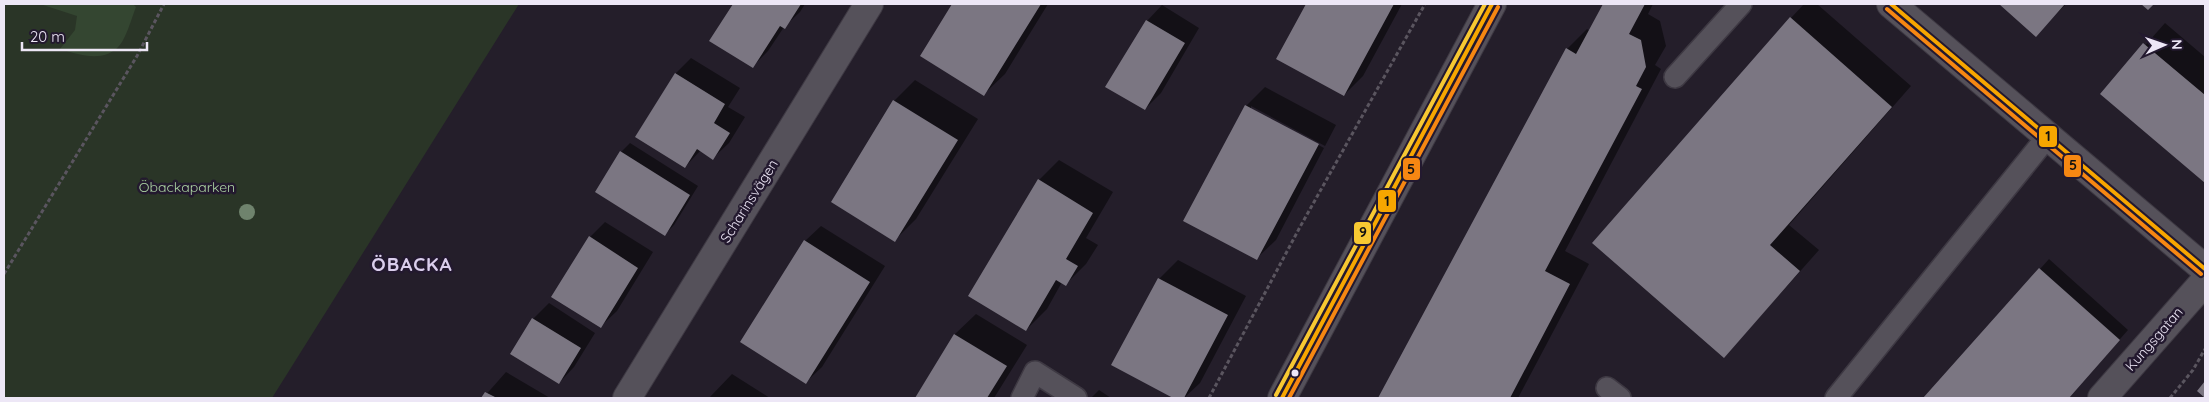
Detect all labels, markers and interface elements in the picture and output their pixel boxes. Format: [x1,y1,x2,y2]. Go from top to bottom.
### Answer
scale bar [22,20,148,52]
north arrow [2139,20,2189,70]
text: 20 m [30,27,65,46]
text: N [2168,39,2186,50]
line badge: 1 [2038,125,2058,148]
text: 1 [2045,127,2051,145]
line badge: 5 [2063,154,2082,178]
street label: Scharinsvägen [716,156,782,246]
text: 5 [2069,156,2077,174]
line badge: 5 [1402,157,1421,181]
text: 5 [1407,160,1415,178]
park label: Öbackaparken [139,178,235,196]
line badge: 1 [1377,189,1397,213]
text: 1 [1384,192,1390,210]
line badge: 9 [1353,221,1372,245]
text: 9 [1359,223,1367,241]
district label: ÖBACKA [371,252,453,276]
street label: Kungsgatan [2121,303,2187,375]
unlabelled marker [1290,368,1300,378]

